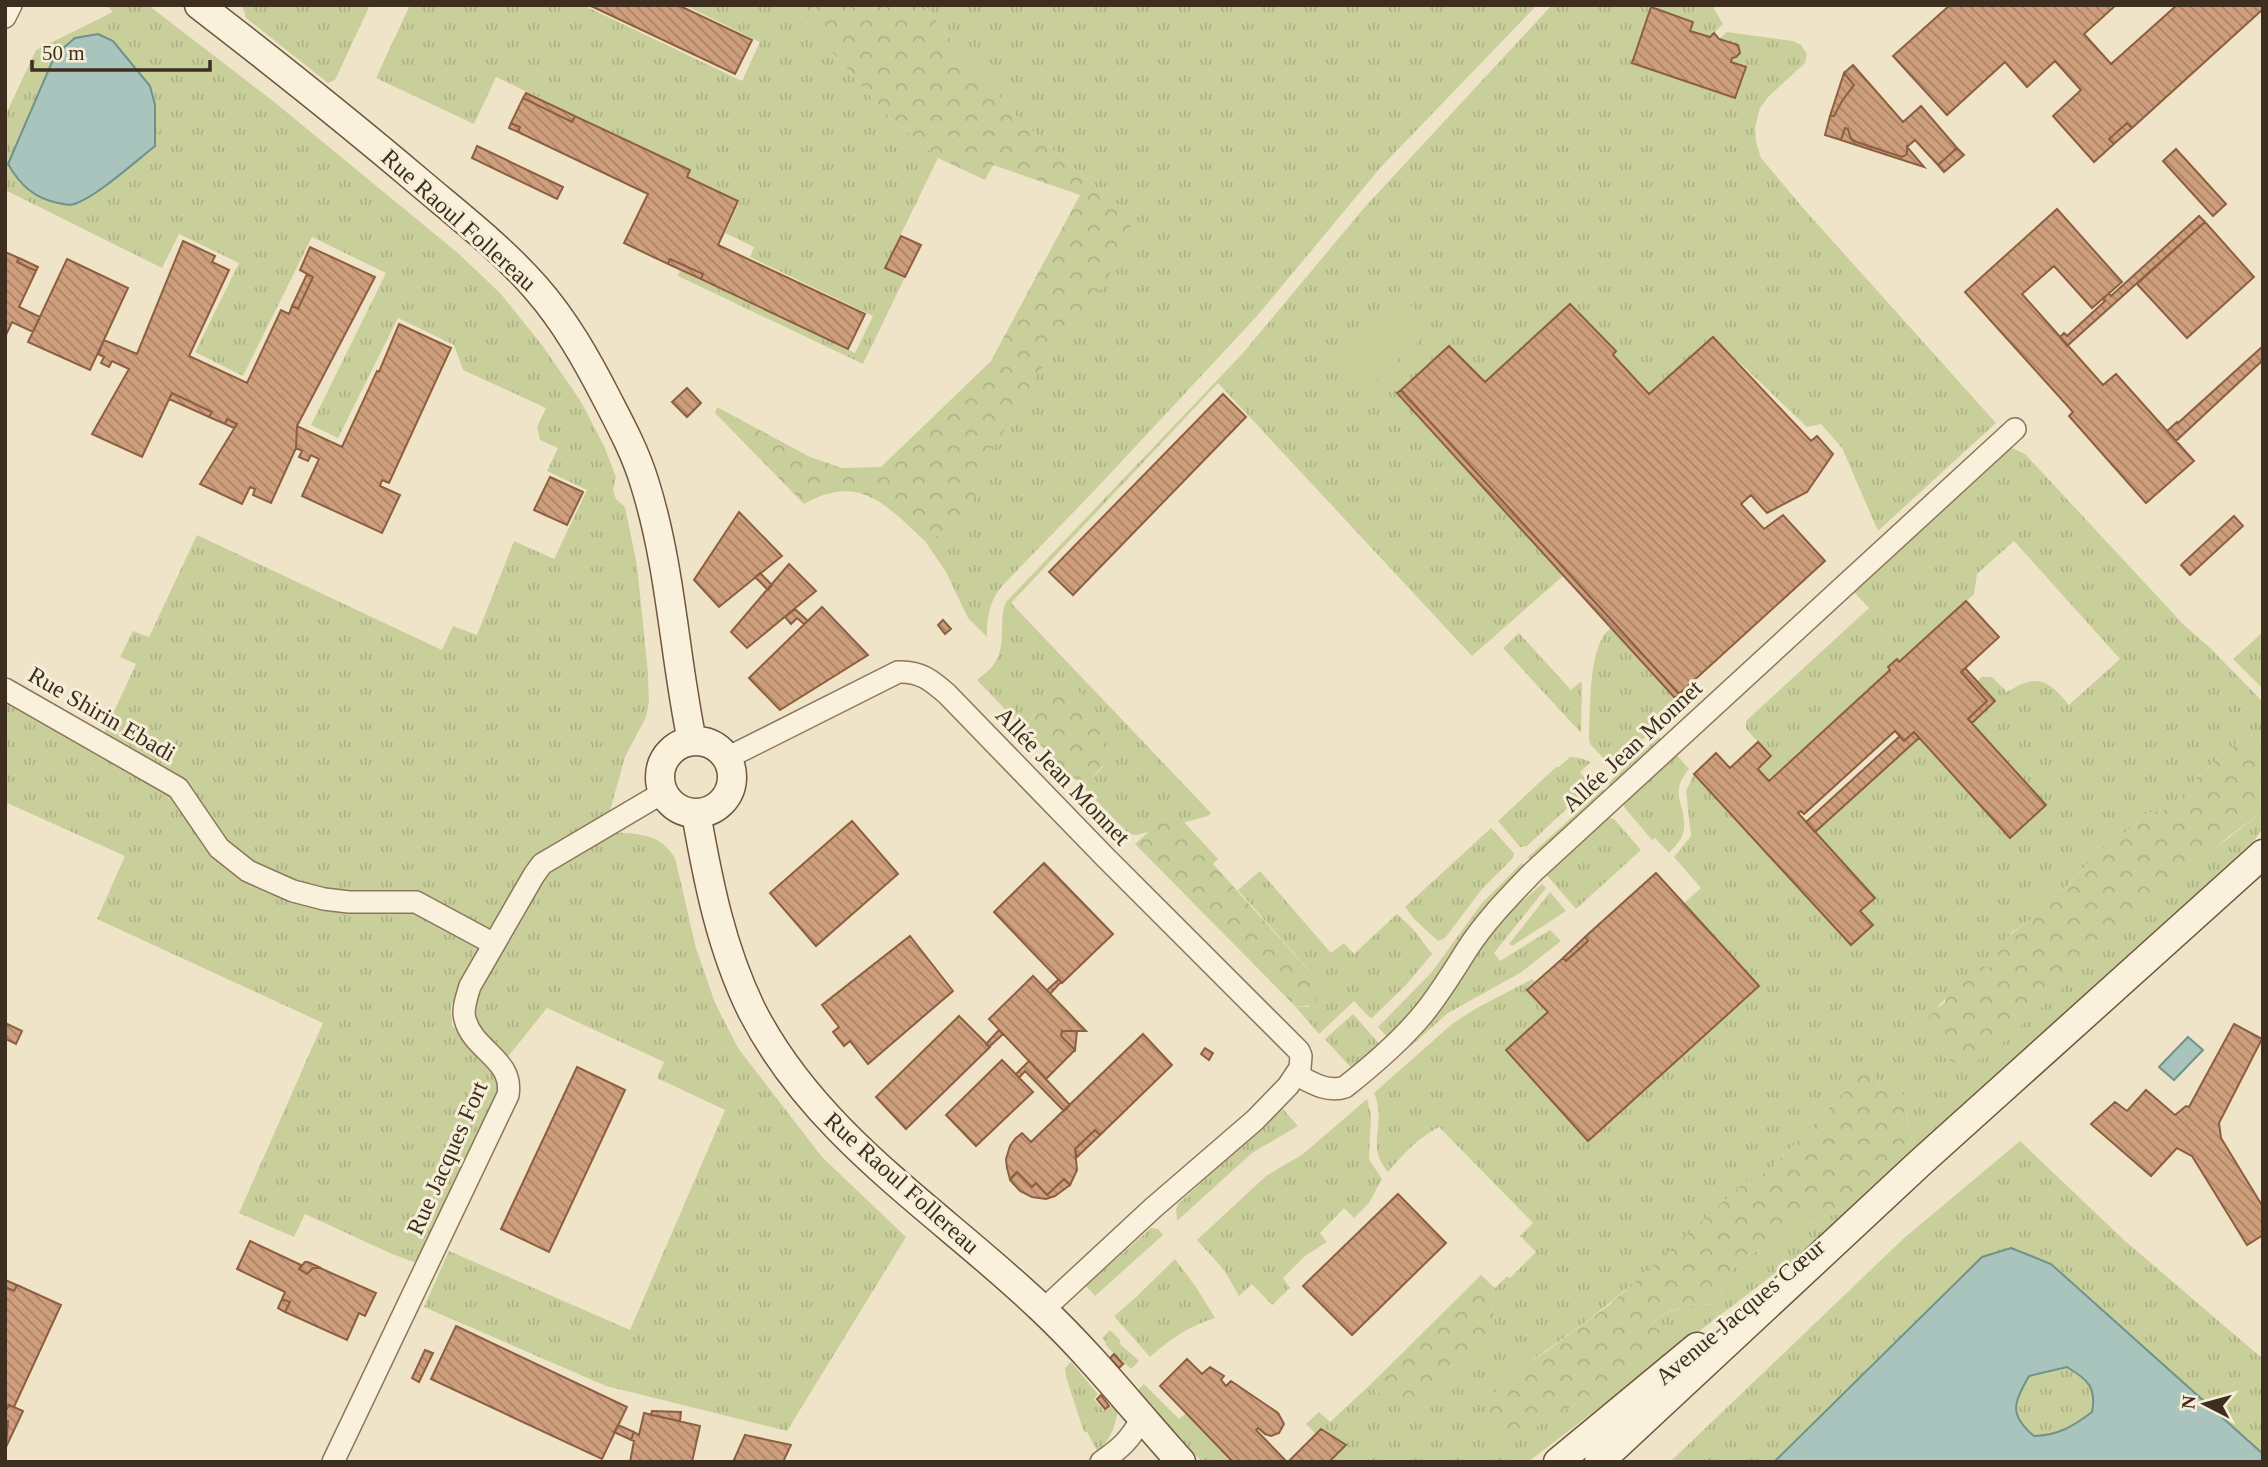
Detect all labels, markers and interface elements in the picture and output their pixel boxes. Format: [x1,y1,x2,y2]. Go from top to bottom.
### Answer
scale bar [32,28,210,72]
text: 50 m [42,41,85,65]
street label: Rue Raoul Follereau [376,144,542,296]
street label: Rue Shirin Ebadi [24,661,180,767]
street label: Allée Jean Monnet [1557,674,1707,817]
street label: Allée Jean Monnet [991,702,1136,850]
street label: Rue Jacques Fort [402,1077,493,1239]
street label: Rue Raoul Follereau [819,1107,985,1259]
street label: Avenue Jacques Cœur [1650,1234,1830,1390]
north arrow [2170,1369,2240,1439]
text: N [2177,1394,2200,1410]

